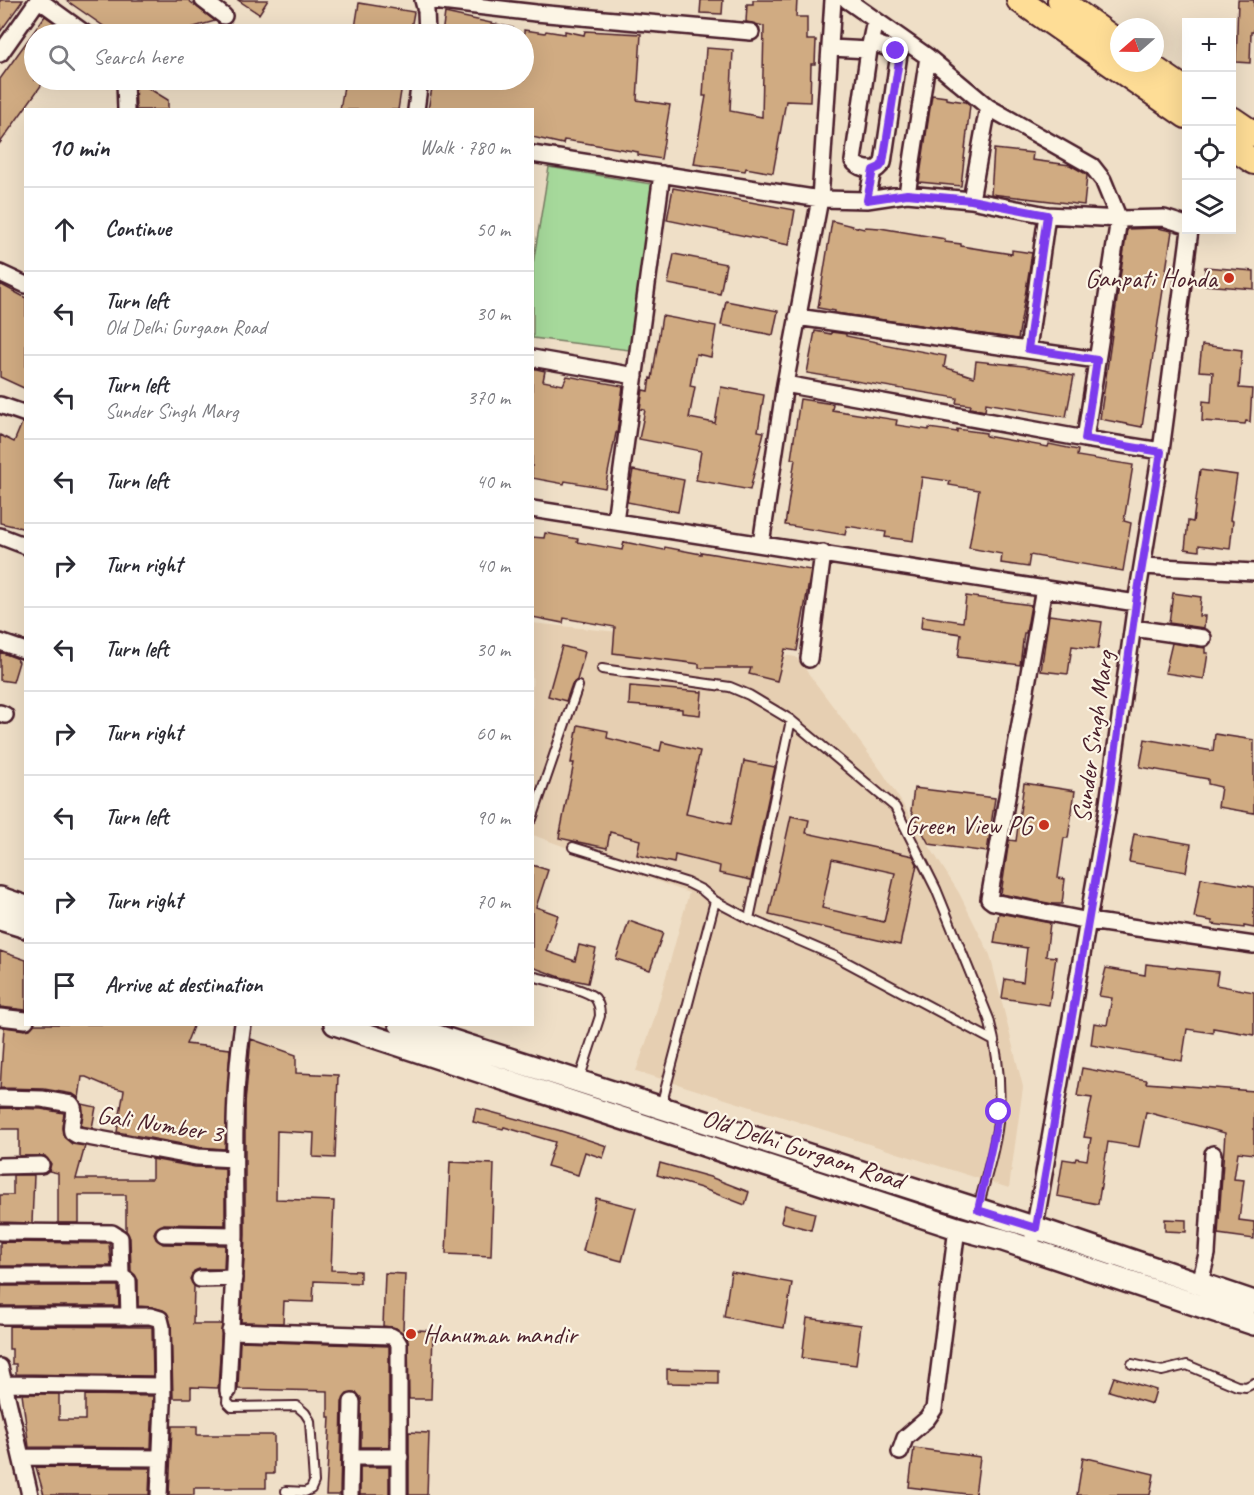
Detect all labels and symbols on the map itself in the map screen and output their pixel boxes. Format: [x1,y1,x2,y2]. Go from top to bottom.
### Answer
north arrow [1110,18,1164,72]
route end [882,37,908,63]
place label: Ganpati Honda [1085,262,1219,295]
marker: Ganpati Honda [1222,271,1236,285]
street label: Sunder Singh Marg [1065,647,1122,825]
place label: Green View PG [904,809,1035,842]
marker: Green View PG [1037,818,1051,832]
street label: Gali Number 3 [95,1098,228,1151]
route start [985,1098,1011,1124]
street label: Old Delhi Gurgaon Road [698,1101,911,1198]
place label: Hanuman mandir [423,1318,580,1351]
marker: Hanuman mandir [404,1327,418,1341]

